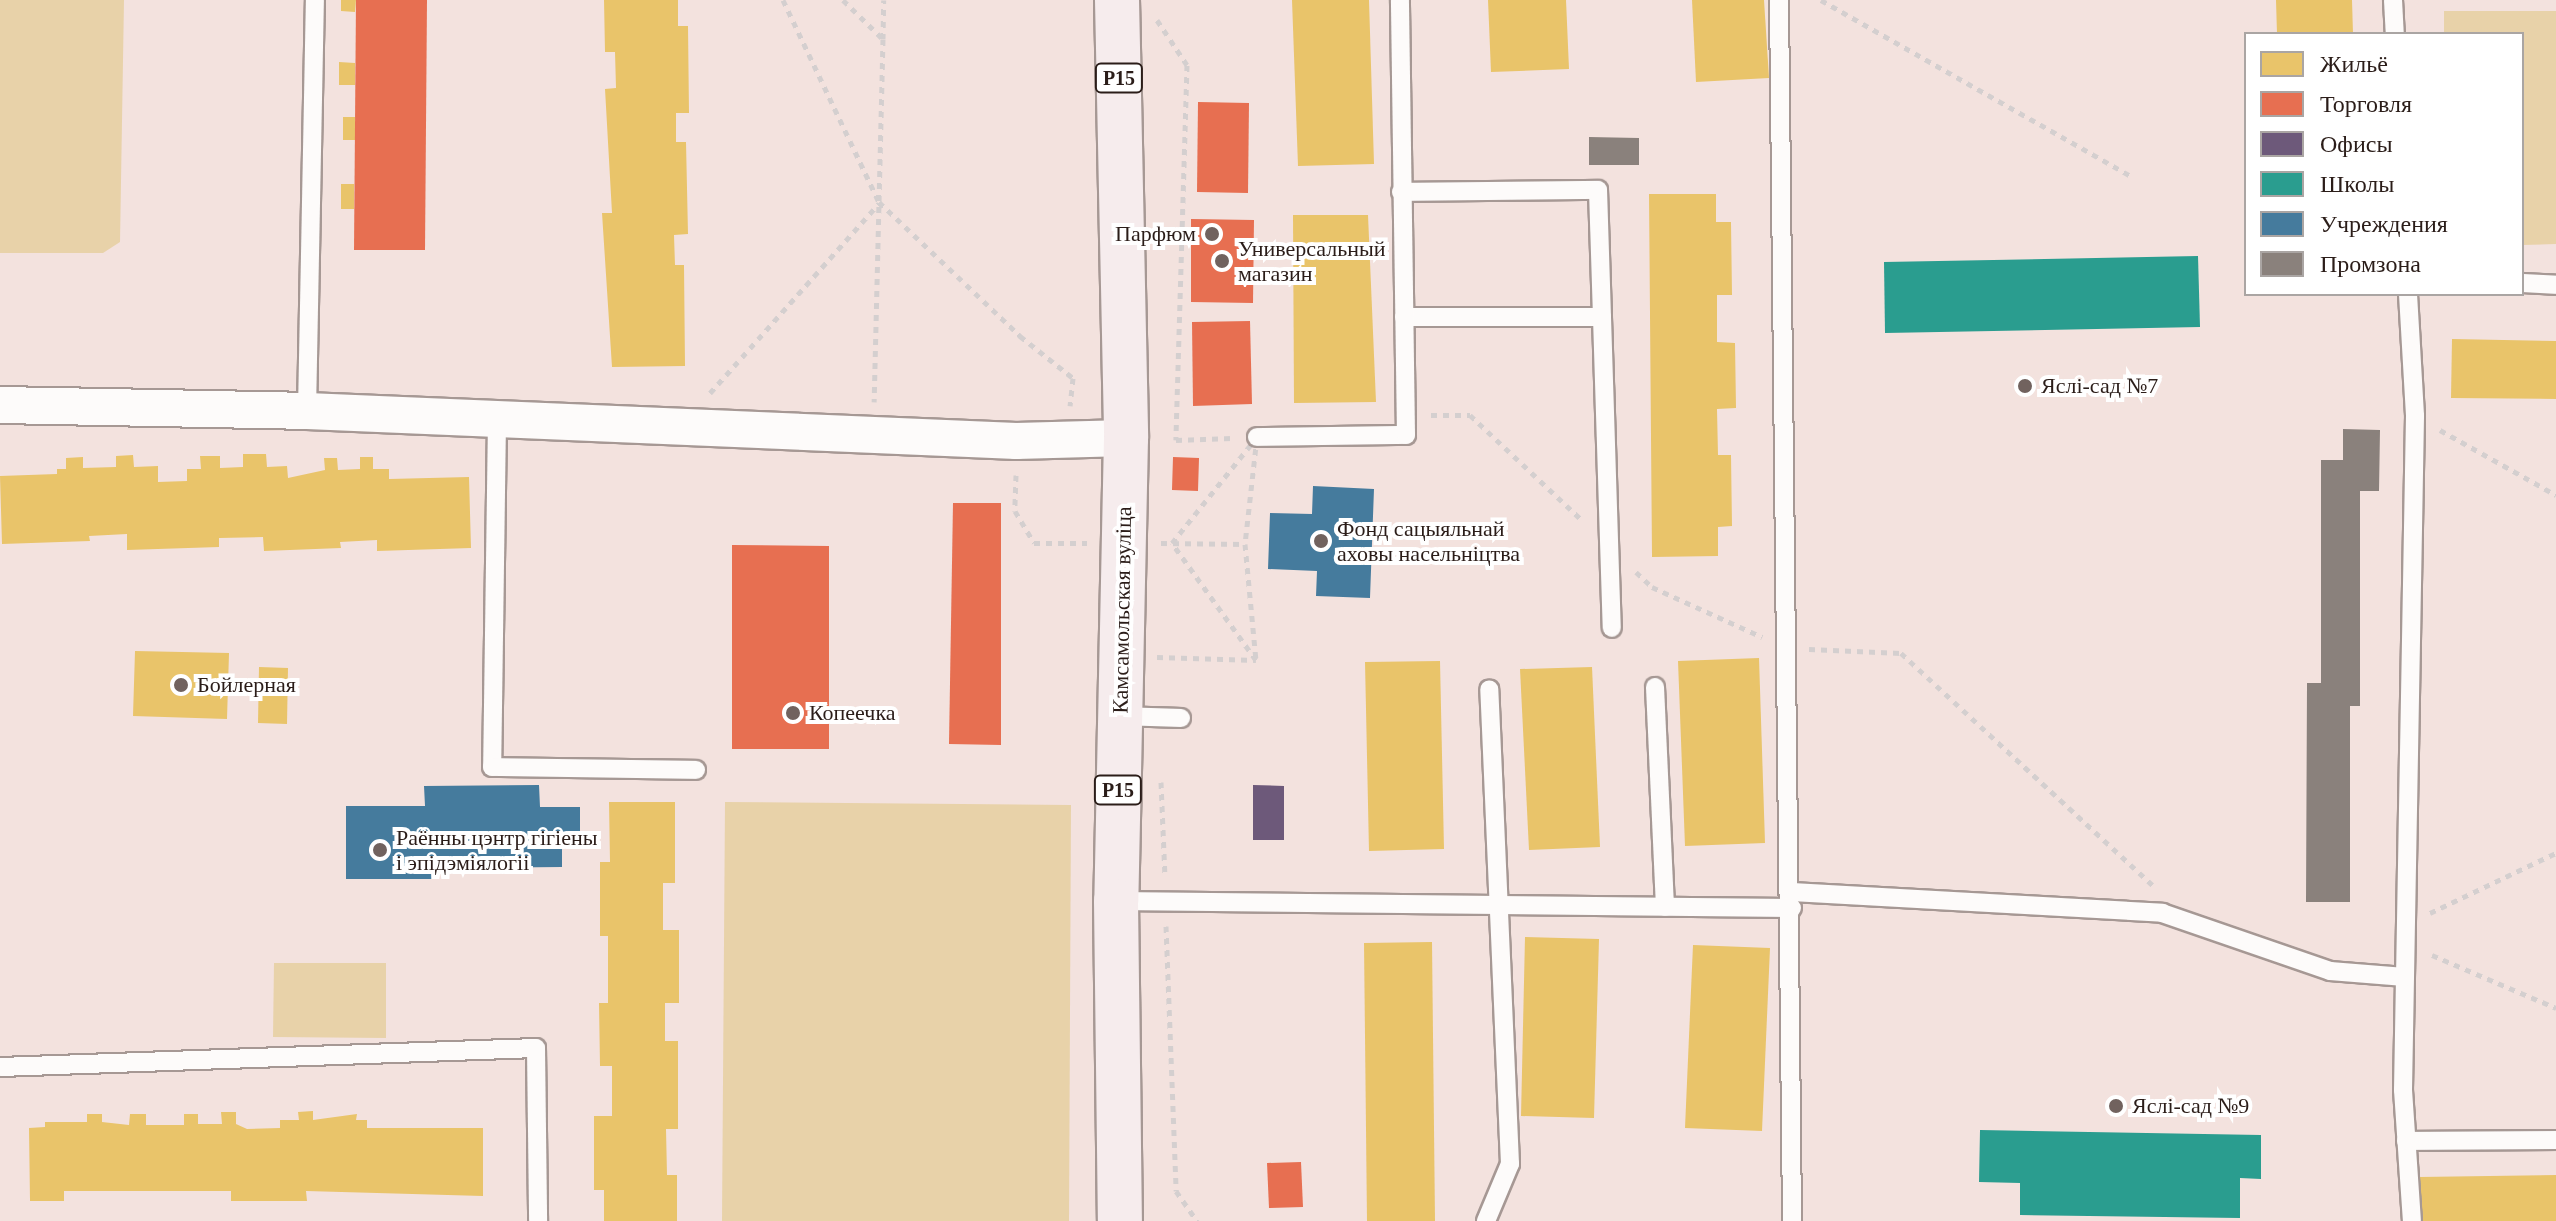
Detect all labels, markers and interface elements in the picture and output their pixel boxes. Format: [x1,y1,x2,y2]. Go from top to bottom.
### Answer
legend [2244,32,2524,296]
text: Жильё [2320,51,2388,77]
road number: Р15 [1093,62,1145,94]
text: Торговля [2320,91,2412,117]
text: Офисы [2320,131,2393,157]
text: Школы [2320,171,2394,197]
text: Учреждения [2320,211,2448,237]
place label: Парфюм [1115,221,1196,247]
marker: Парфюм [1203,225,1221,243]
place label: Универсальный магазин [1238,235,1386,286]
text: Промзона [2320,251,2421,277]
marker: Универсальный магазин [1213,252,1231,270]
place label: Яслі-сад №7 [2041,373,2158,399]
marker: Яслі-сад №7 [2016,377,2034,395]
street label: Камсамольская вуліца [1107,506,1137,714]
place label: Фонд сацыяльнай аховы насельніцтва [1337,515,1520,566]
marker: Фонд сацыяльнай аховы насельніцтва [1312,532,1330,550]
place label: Бойлерная [197,672,296,698]
marker: Бойлерная [172,676,190,694]
place label: Копеечка [809,700,896,726]
marker: Копеечка [784,704,802,722]
road number: Р15 [1092,774,1144,806]
place label: Раённы цэнтр гігіены і эпідэміялогіі [396,824,598,876]
marker: Раённы цэнтр гігіены і эпідэміялогіі [371,841,389,859]
place label: Яслі-сад №9 [2132,1093,2249,1119]
marker: Яслі-сад №9 [2107,1097,2125,1115]

